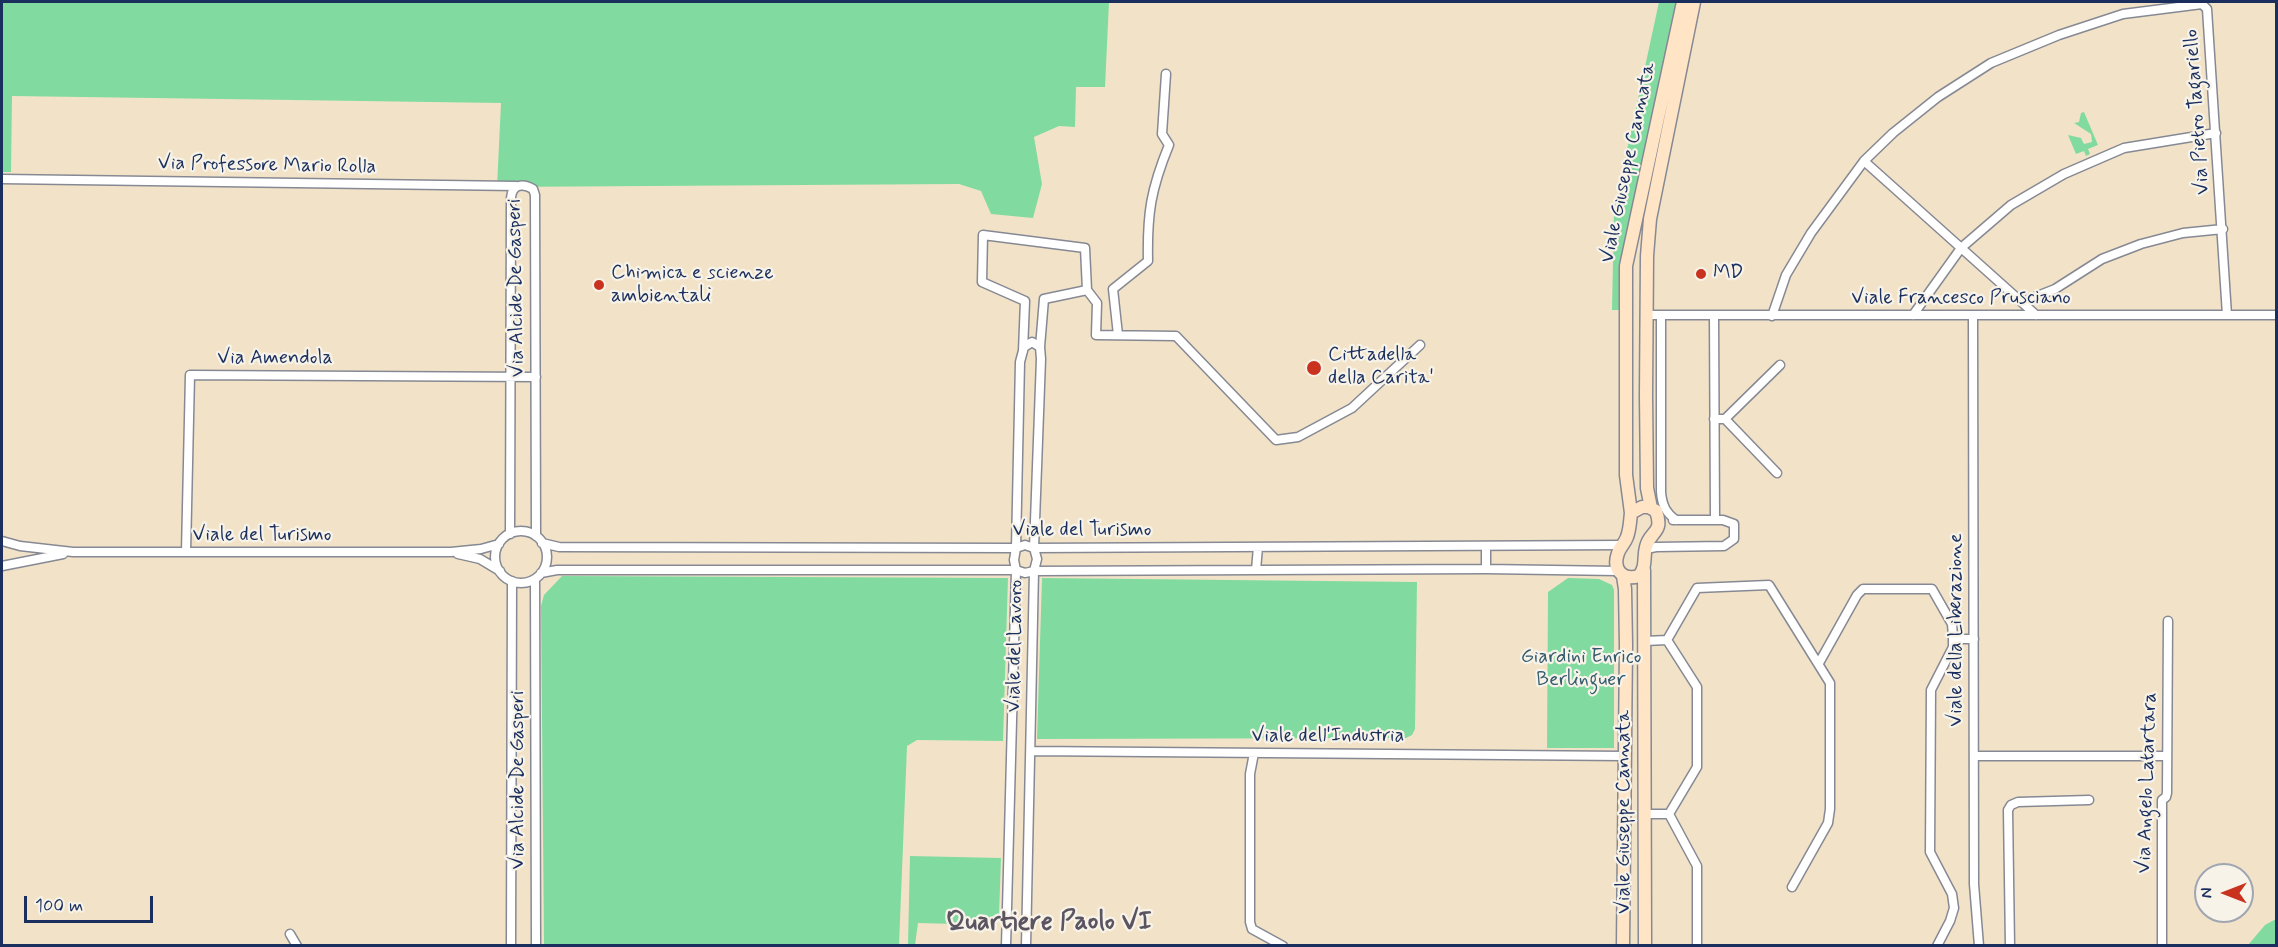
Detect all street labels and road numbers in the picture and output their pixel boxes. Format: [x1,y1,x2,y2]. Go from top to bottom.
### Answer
street label: Via Pietro Tagariello [2180,28,2216,196]
street label: Viale Giuseppe Cannata [1596,61,1662,265]
street label: Via Professore Mario Rolla [158,152,376,180]
street label: Via Alcide De Gasperi [503,198,531,378]
street label: Viale Francesco Prusciano [1851,287,2071,311]
street label: Via Amendola [217,347,333,371]
street label: Viale del Turismo [1013,519,1151,543]
street label: Viale del Turismo [193,524,331,548]
street label: Viale della Liberazione [1945,533,1969,727]
street label: Viale del Lavoro [1003,579,1029,713]
street label: Via Alcide De Gasperi [507,691,531,869]
street label: Via Angelo Latartara [2133,692,2163,874]
street label: Viale Giuseppe Cannata [1613,710,1637,914]
street label: Viale dell'Industria [1252,725,1404,749]

